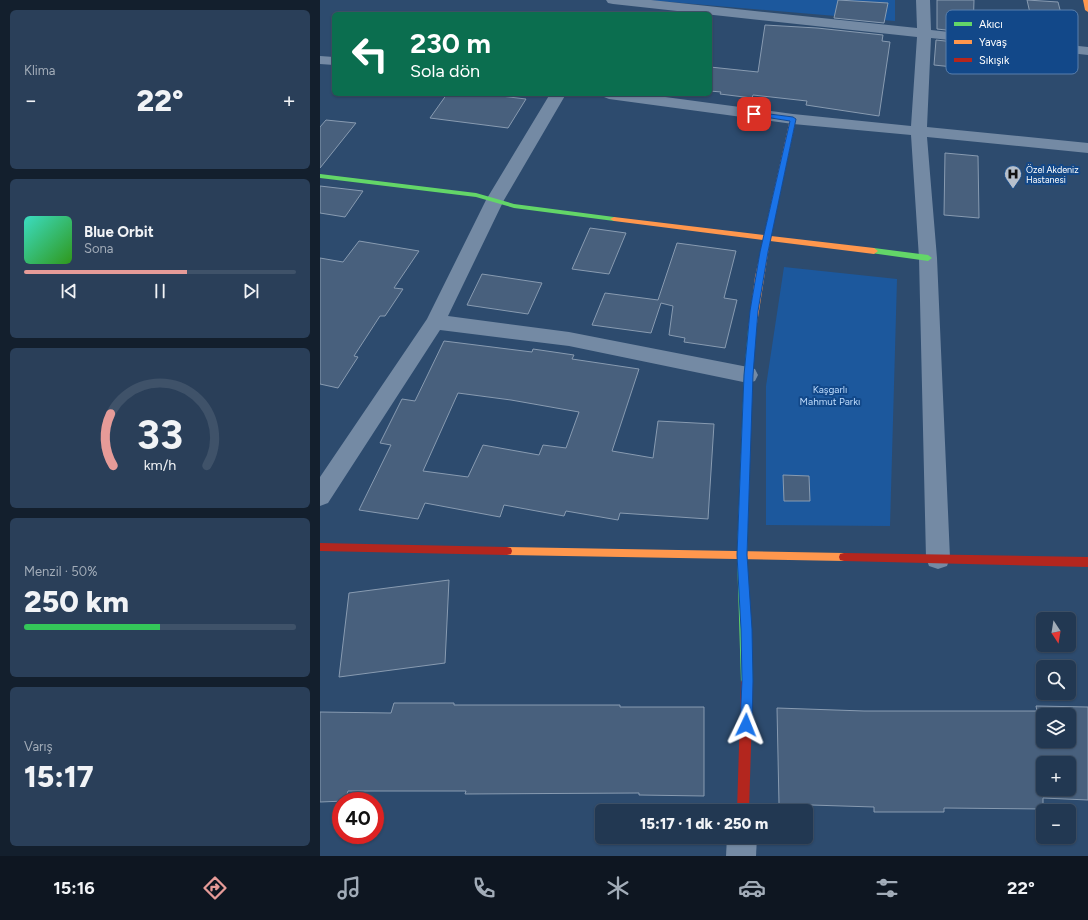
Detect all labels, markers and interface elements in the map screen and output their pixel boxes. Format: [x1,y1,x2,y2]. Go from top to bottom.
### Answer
legend [946,10,1078,74]
text: Akıcı [979,18,1003,31]
text: 230 m [410,26,491,60]
icon: left [344,28,396,80]
text: Yavaş [979,36,1007,49]
text: Sıkışık [979,54,1010,67]
text: Sola dön [410,60,480,82]
text: Klima [24,63,56,78]
text: 22° [137,82,183,119]
text: − [24,87,38,114]
text: + [282,87,296,114]
pin [737,97,771,131]
icon: arrive [743,103,765,125]
hospital icon: Özel Akdeniz Hastanesi [1003,164,1023,189]
place label: Özel Akdeniz Hastanesi [1026,164,1079,185]
text: Blue Orbit [84,223,154,241]
text: Sona [84,241,113,256]
icon: previous [58,280,80,302]
icon: pause [149,280,171,302]
icon: next [240,280,262,302]
park label: Kaşgarlı Mahmut Parkı [800,383,860,408]
text: 33 [137,409,183,459]
text: km/h [144,456,176,474]
text: Menzil · 50% [24,564,97,579]
text: 250 km [24,583,129,620]
north arrow [1036,612,1076,652]
map controls [1036,612,1076,844]
button: search [1036,660,1076,700]
position arrow [725,704,767,746]
button: layers [1036,708,1076,748]
text: Varış [24,739,53,754]
button: + [1036,756,1076,796]
text: 15:17 [24,758,94,795]
speed limit sign: 40 [332,792,384,844]
button: − [1036,804,1076,844]
text: 15:17 · 1 dk · 250 m [640,815,768,833]
icon: directions [201,874,229,902]
icon: music [335,874,363,902]
icon: phone [470,874,498,902]
icon: climate [604,874,632,902]
icon: car [738,874,766,902]
icon: filters [873,874,901,902]
text: 15:16 [53,877,95,899]
text: 22° [1007,877,1035,899]

